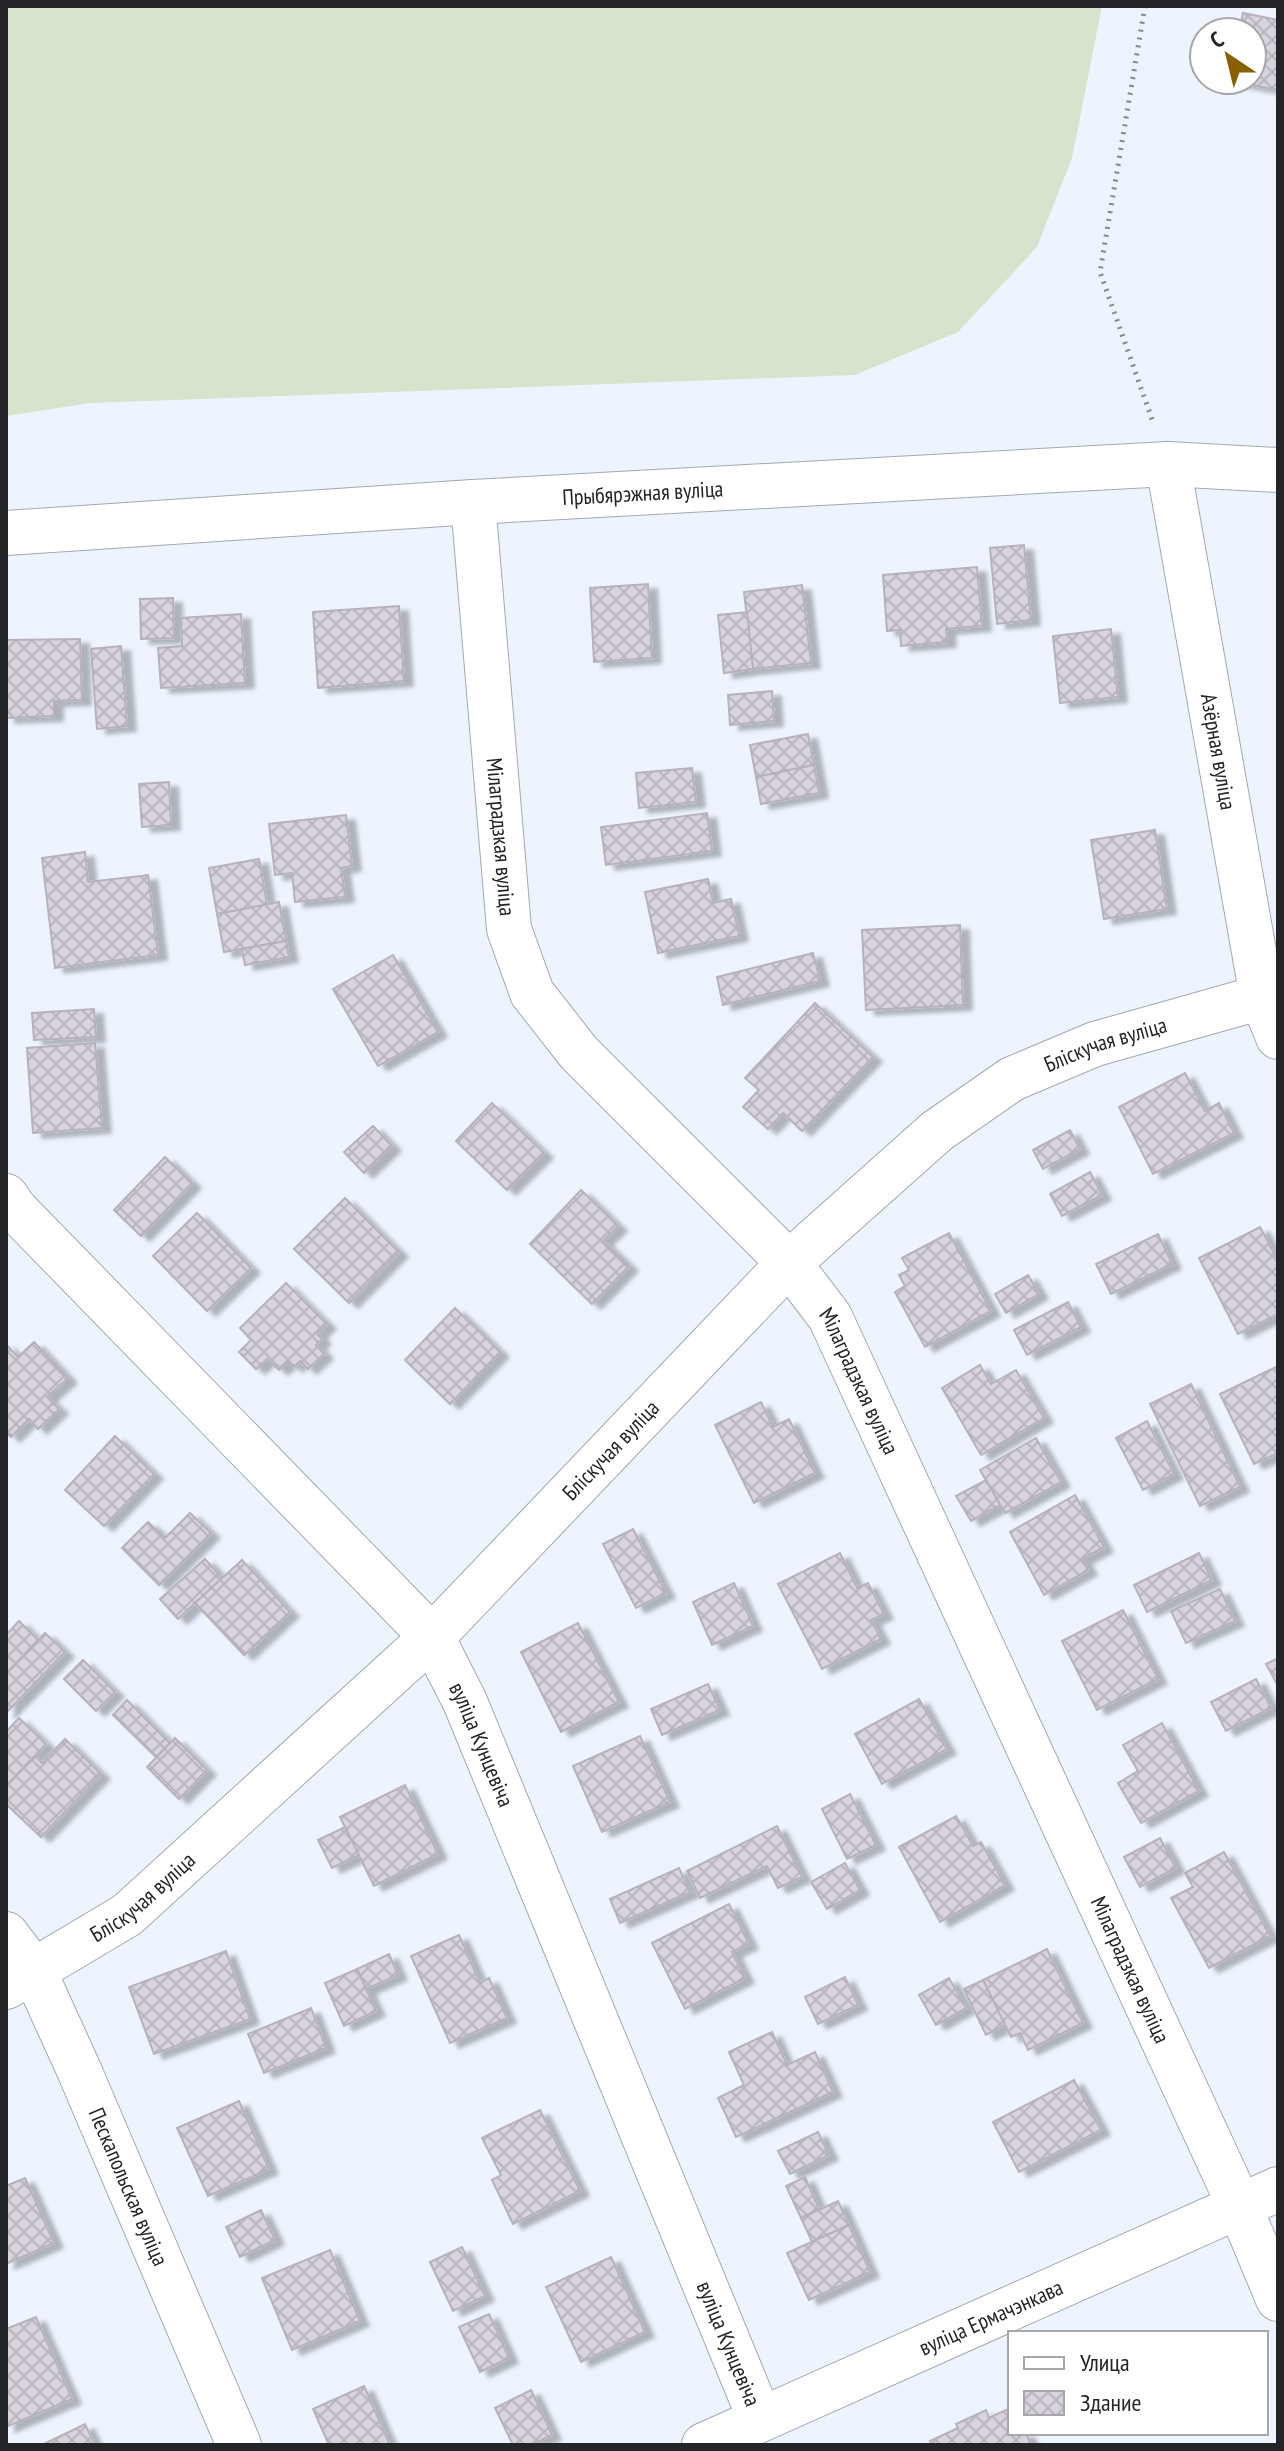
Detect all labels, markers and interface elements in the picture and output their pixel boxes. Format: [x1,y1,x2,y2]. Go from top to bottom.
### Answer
north arrow [1188,16,1268,96]
text: С [1204,25,1229,54]
street label: Прыбярэжная вуліца [561,474,724,511]
street label: Азёрная вуліца [1195,691,1243,812]
street label: Мілаградзкая вуліца [481,757,522,917]
street label: Бліскучая вуліца [1040,1011,1170,1078]
street label: Мілаградзкая вуліца [814,1302,905,1459]
street label: Бліскучая вуліца [556,1394,665,1506]
street label: вуліца Кунцевіча [443,1677,521,1811]
street label: Бліскучая вуліца [85,1846,201,1948]
street label: Мілаградзкая вуліца [1085,1892,1176,2047]
street label: Пескапольская вуліца [83,2103,175,2270]
street label: вуліца Ермачэнкава [914,2273,1067,2361]
street label: вуліца Кунцевіча [691,2277,767,2410]
legend [1008,2331,1268,2435]
text: Улица [1080,2347,1130,2378]
text: Здание [1080,2387,1141,2418]

